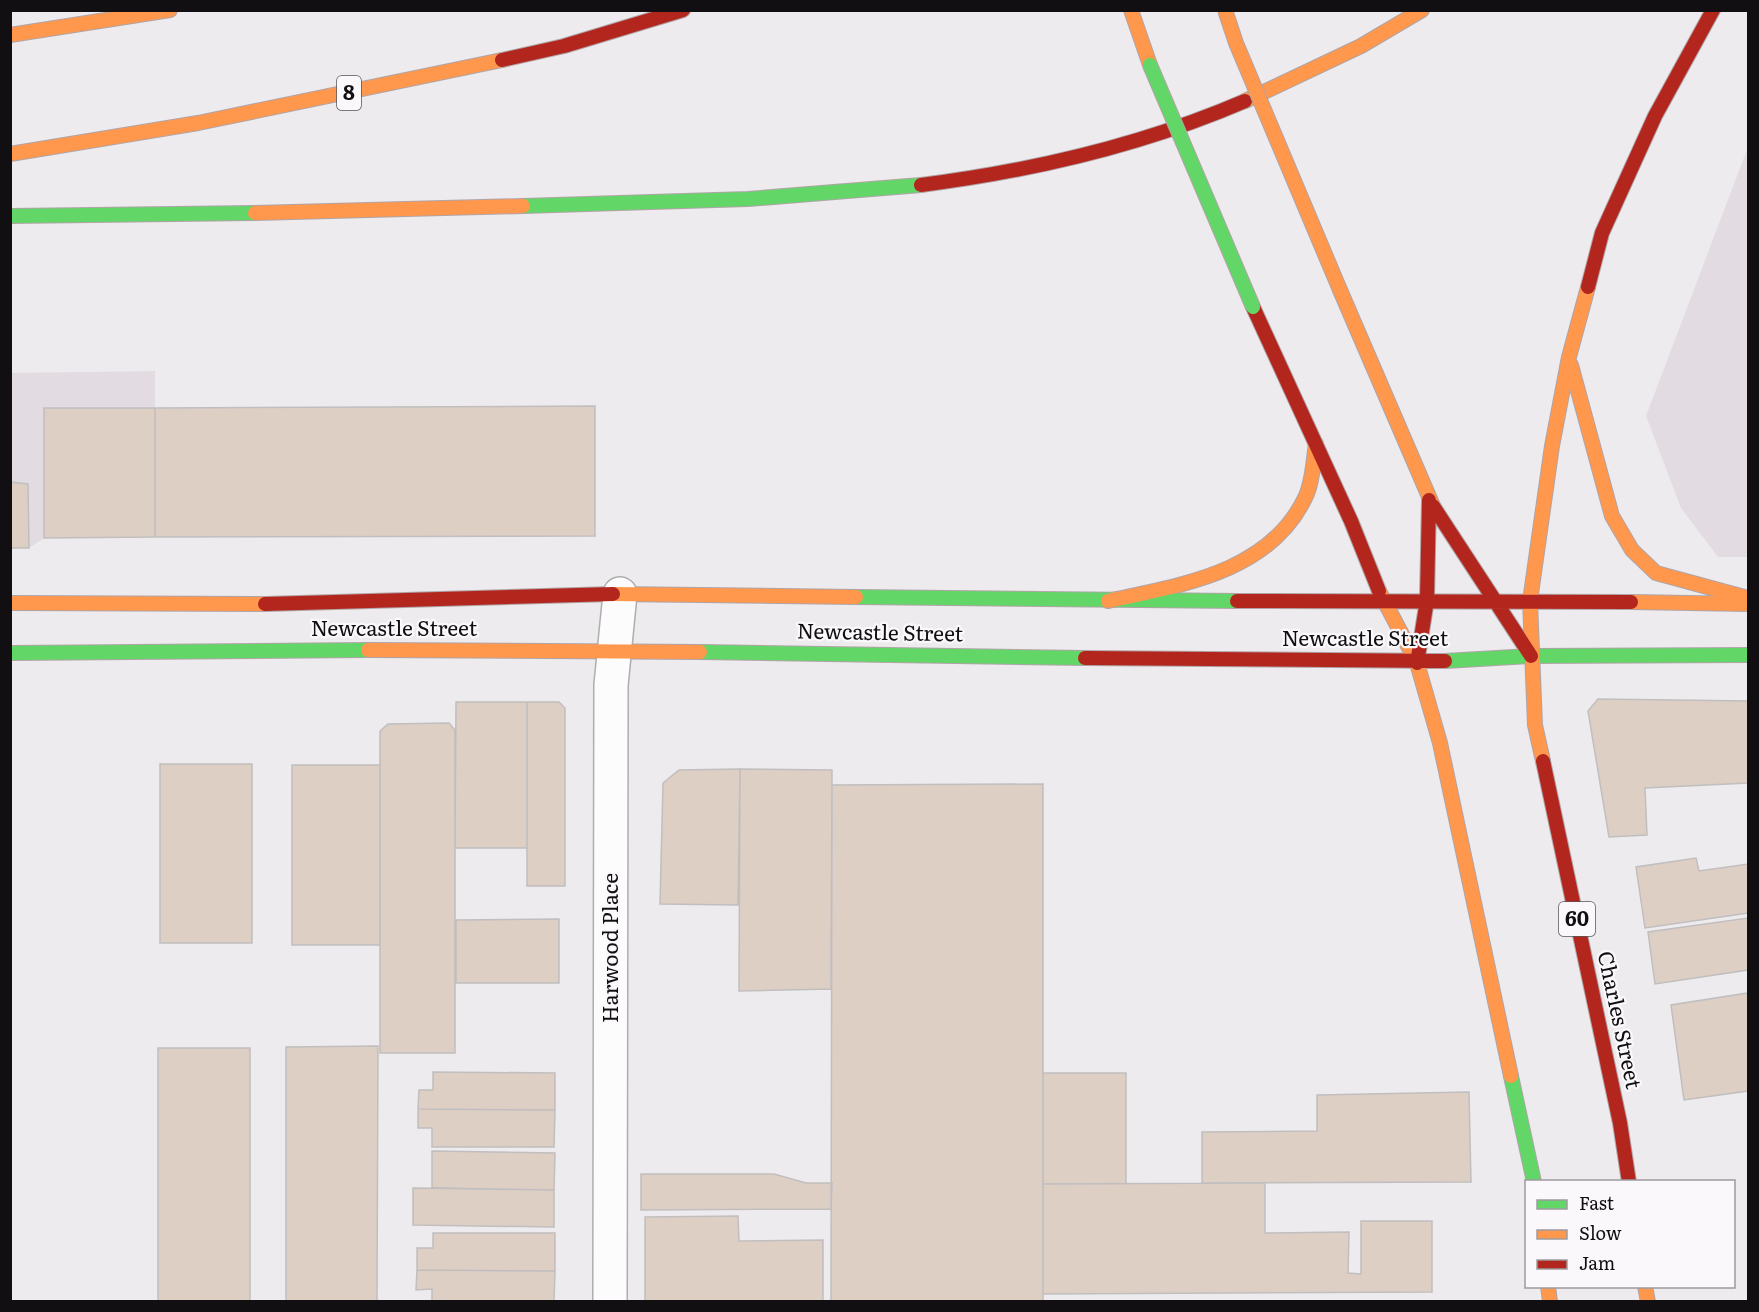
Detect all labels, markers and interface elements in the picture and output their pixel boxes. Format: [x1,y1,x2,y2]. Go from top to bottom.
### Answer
road number: 8 [337,76,361,110]
street label: Newcastle Street [311,611,478,642]
street label: Newcastle Street [797,614,964,647]
street label: Newcastle Street [1282,621,1449,652]
street label: Harwood Place [593,873,624,1023]
road number: 60 [1559,902,1595,936]
street label: Charles Street [1592,948,1651,1092]
legend [1525,1180,1735,1288]
text: Fast [1579,1189,1615,1216]
text: Slow [1579,1219,1622,1246]
text: Jam [1579,1249,1615,1276]

